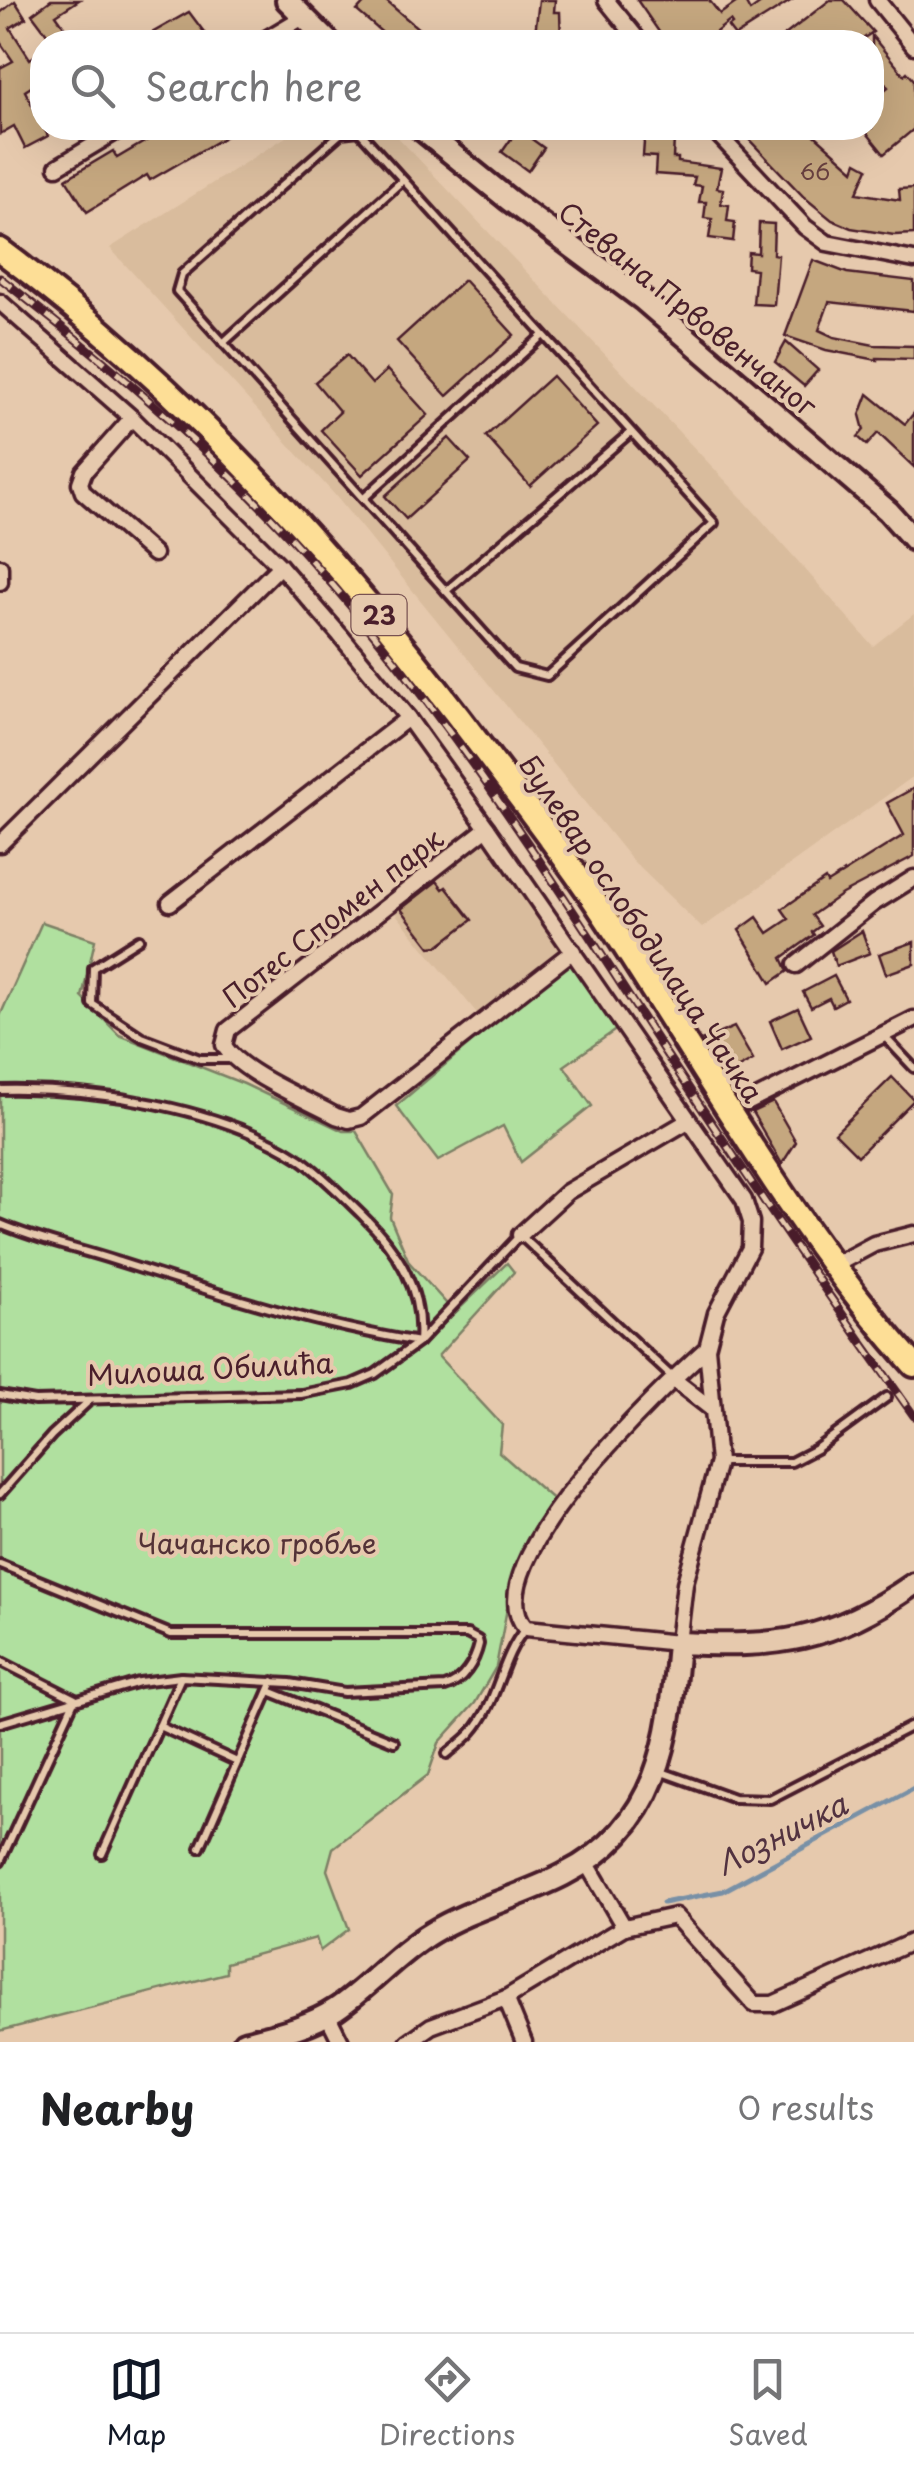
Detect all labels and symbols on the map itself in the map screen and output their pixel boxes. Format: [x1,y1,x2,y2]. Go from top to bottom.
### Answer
house number: 66 [800,154,830,187]
street label: Стевана Првовенчаног [549,190,827,426]
road number: 23 [352,595,406,635]
street label: Булевар ослободилаца Чачка [509,745,775,1111]
street label: Потес Спомен парк [212,817,452,1017]
street label: Милоша Обилића [86,1340,335,1396]
park label: Чачанско гробље [137,1521,377,1564]
water label: Лозничка [708,1780,855,1885]

